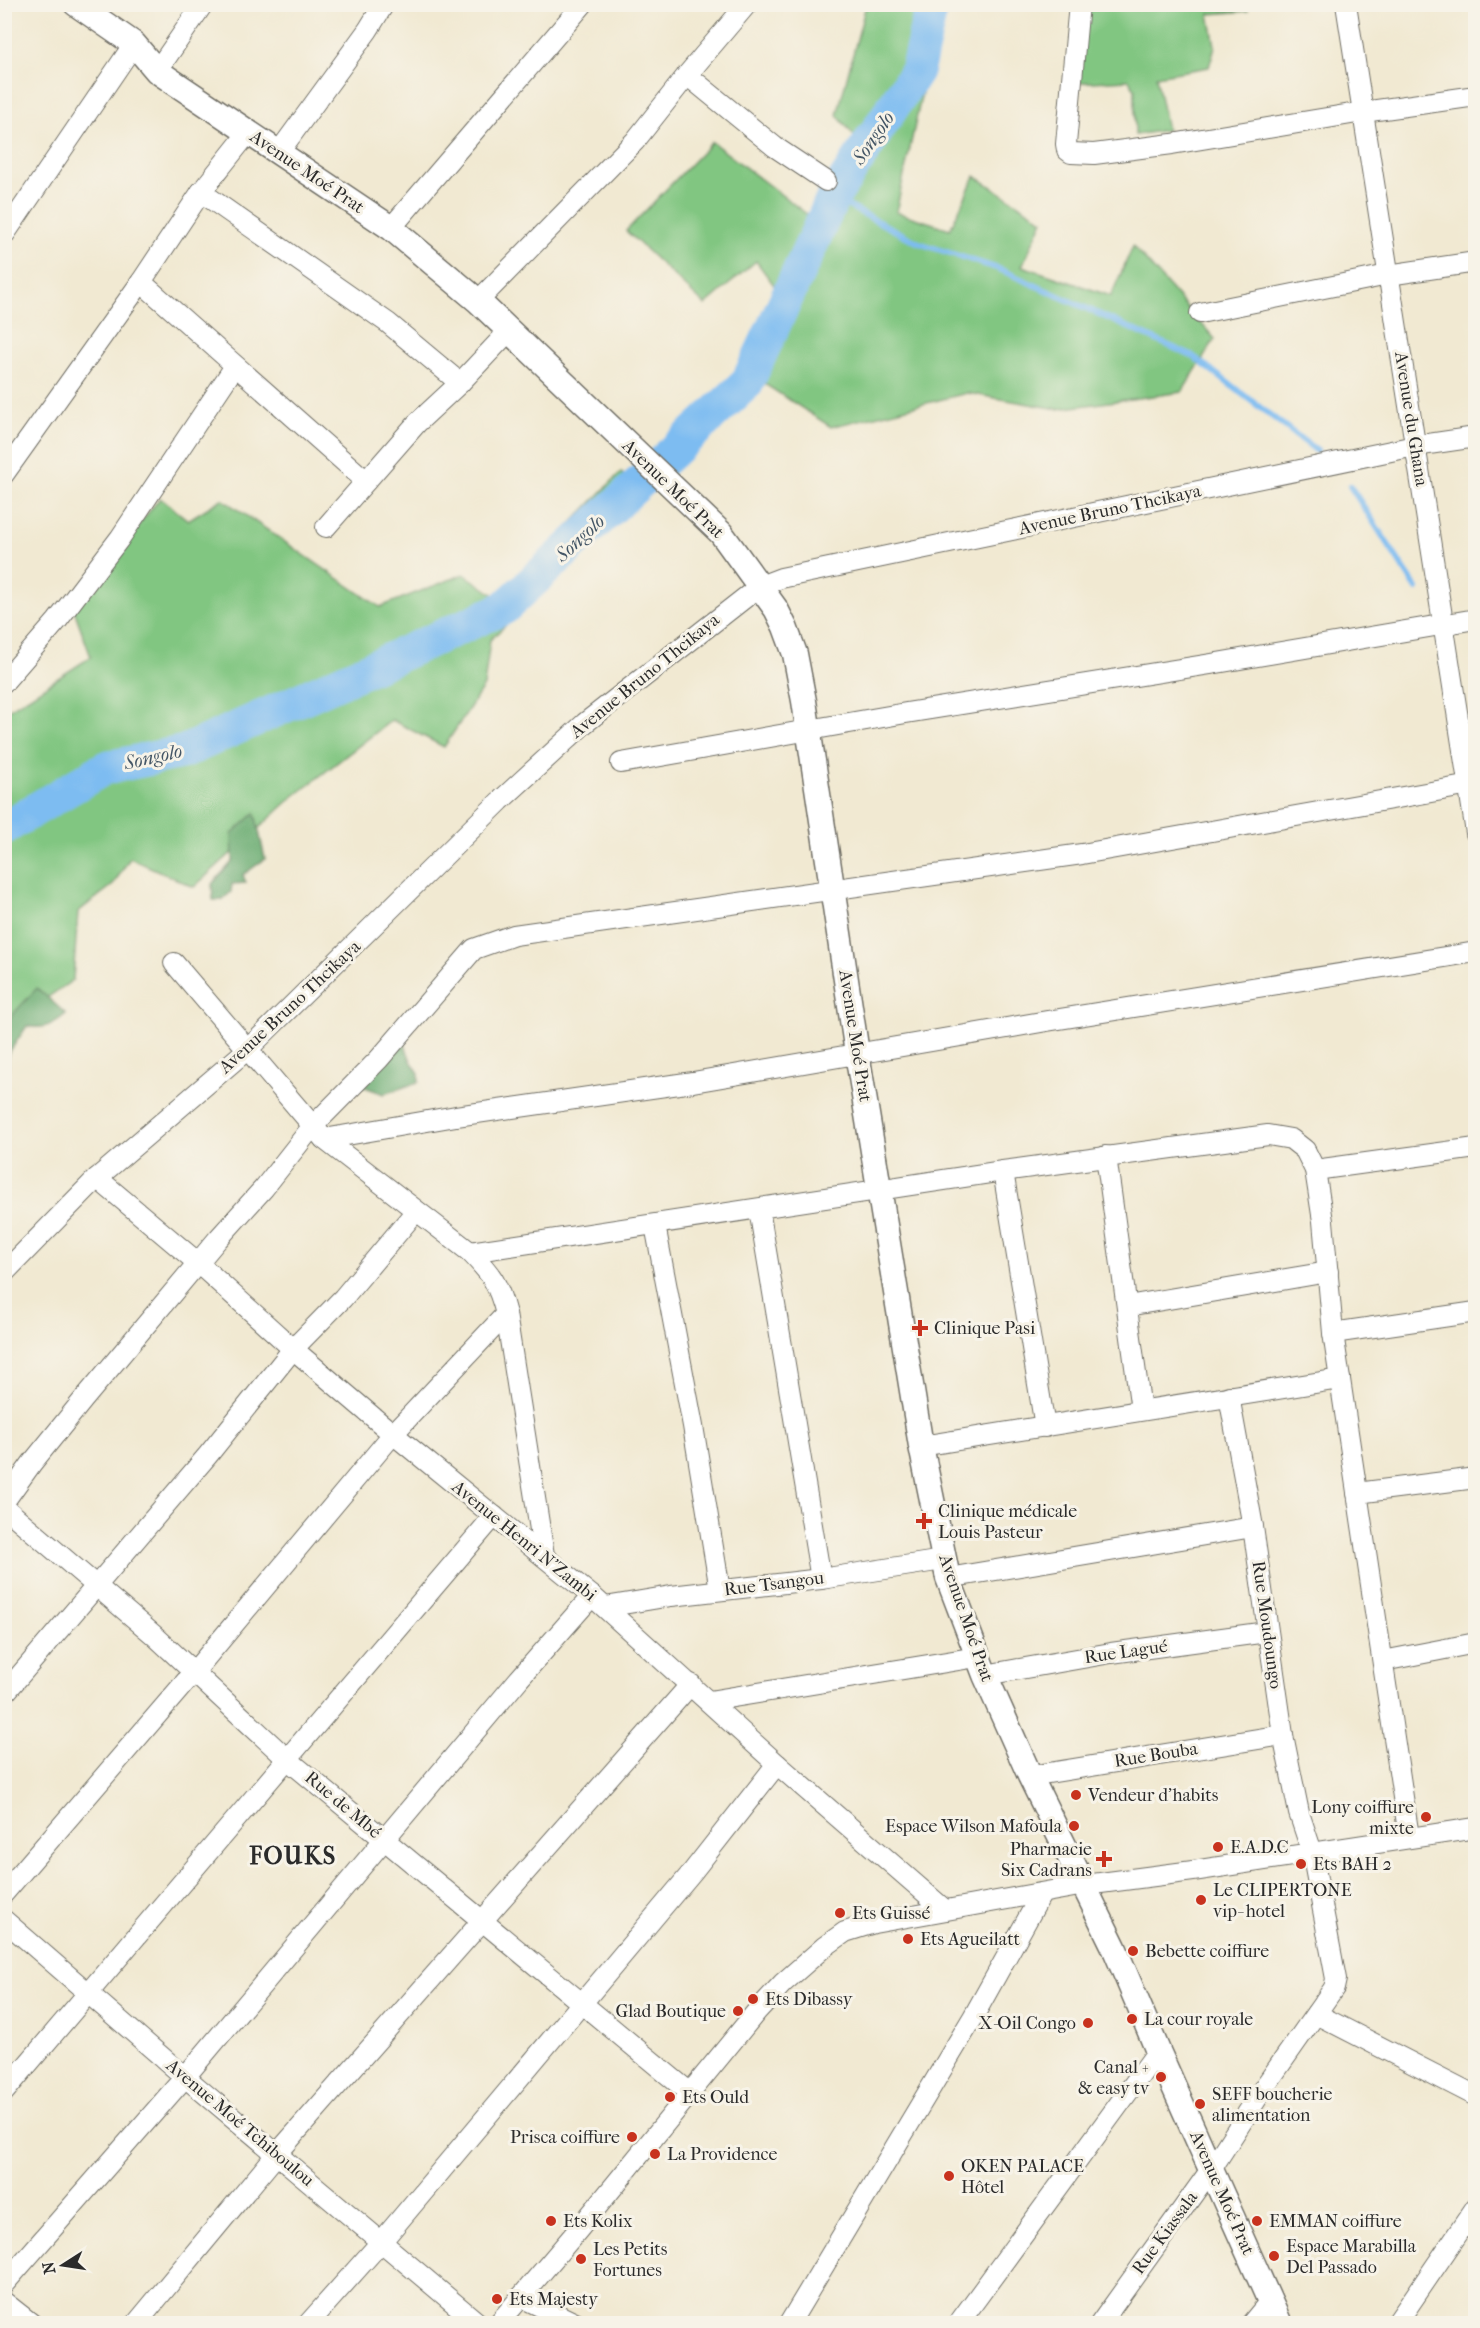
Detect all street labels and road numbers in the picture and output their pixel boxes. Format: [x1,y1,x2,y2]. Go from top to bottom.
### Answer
street label: Avenue Moé Prat [245,125,369,218]
street label: Avenue du Ghana [1390,349,1432,488]
street label: Avenue Moé Prat [617,434,729,543]
street label: Avenue Bruno Thcikaya [1016,480,1204,540]
street label: Avenue Bruno Thcikaya [565,609,724,743]
street label: Avenue Bruno Thcikaya [214,936,366,1079]
street label: Avenue Moé Prat [834,968,876,1104]
street label: Avenue Henri N'Zambi [447,1476,601,1606]
street label: Avenue Moé Prat [934,1551,998,1685]
street label: Rue Moudoungo [1248,1560,1286,1690]
street label: Rue Tsangou [723,1567,825,1601]
street label: Rue Lagué [1083,1636,1169,1668]
street label: Rue Bouba [1113,1738,1200,1772]
street label: Rue de Mbé [301,1767,385,1843]
street label: Avenue Moé Tchiboulou [161,2054,318,2191]
street label: Avenue Moé Prat [1185,2127,1259,2259]
street label: Rue Kiassala [1128,2187,1202,2279]

